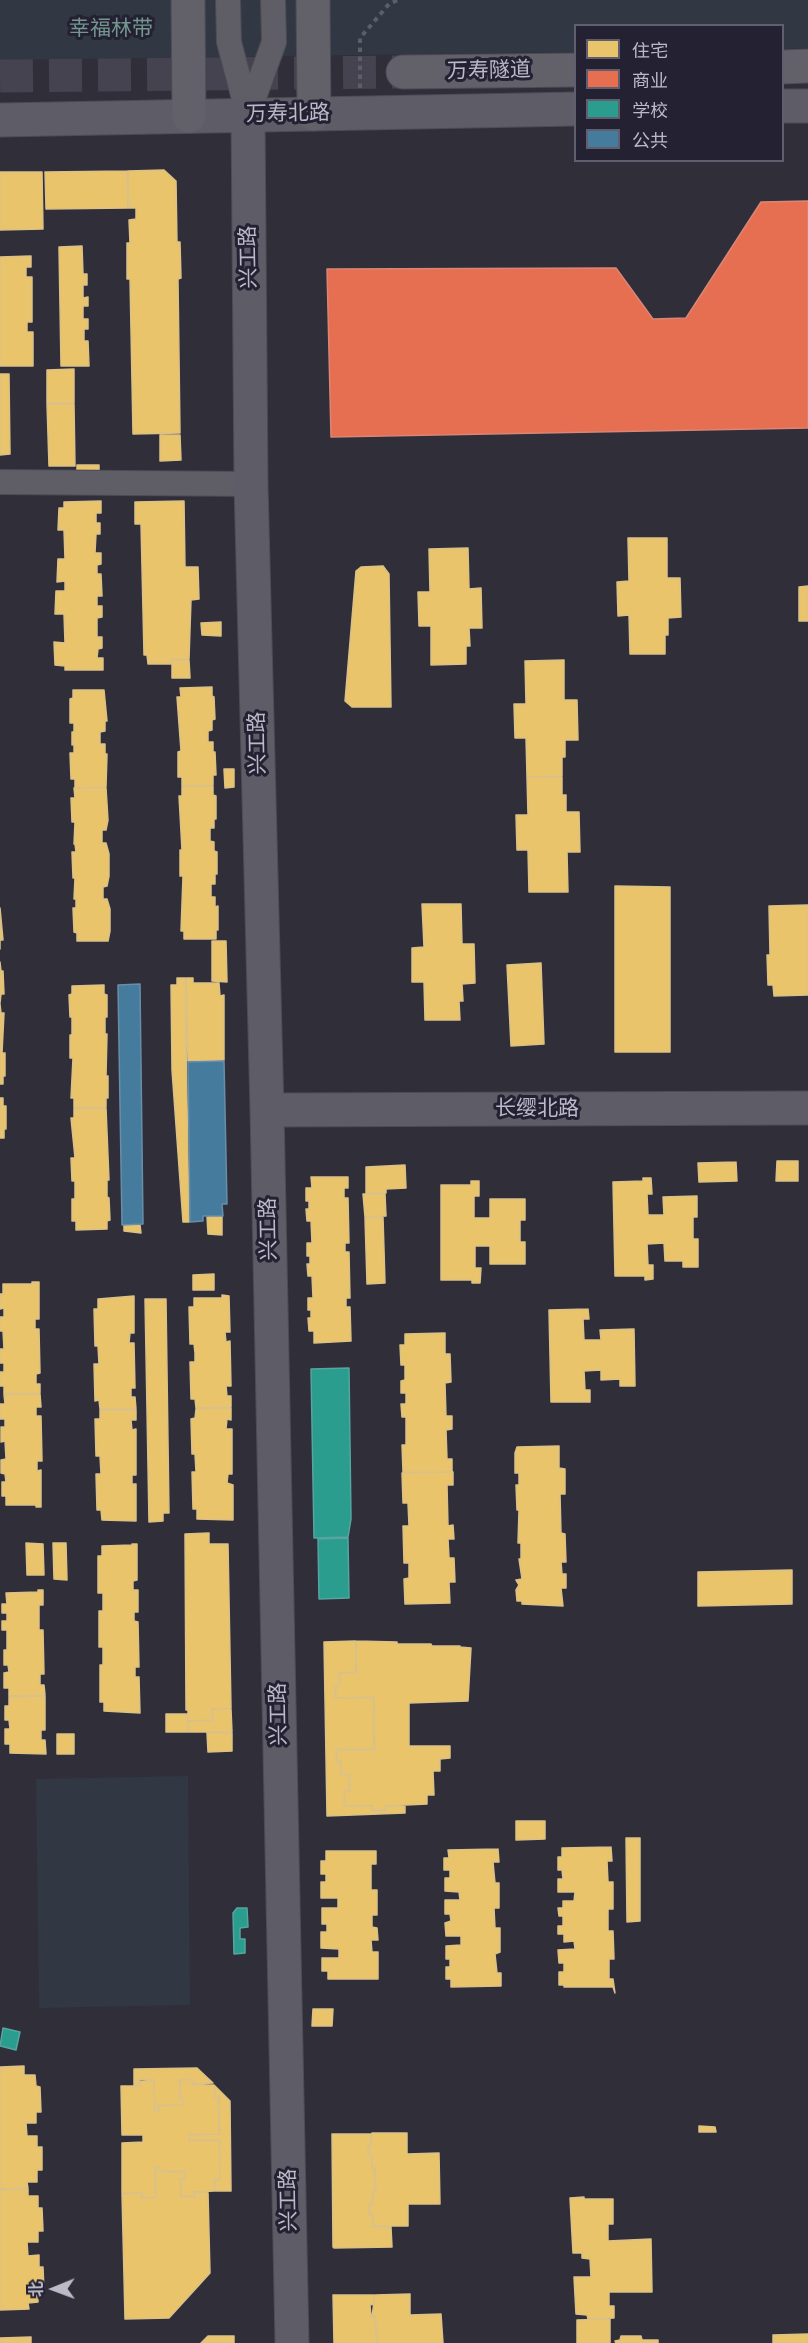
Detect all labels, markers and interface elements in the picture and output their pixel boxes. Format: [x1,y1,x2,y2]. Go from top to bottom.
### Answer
park label: 幸福林带 [69,16,153,42]
legend [574,24,784,162]
text: 住宅 [632,38,668,62]
street label: 万寿隧道 [447,58,531,84]
text: 商业 [632,68,668,92]
text: 学校 [632,98,668,122]
street label: 万寿北路 [246,101,330,127]
text: 公共 [632,128,668,152]
street label: 兴工路 [236,225,262,289]
street label: 兴工路 [245,711,271,775]
street label: 长缨北路 [495,1096,579,1122]
street label: 兴工路 [256,1197,282,1261]
street label: 兴工路 [266,1682,292,1746]
street label: 兴工路 [276,2168,302,2232]
north arrow [24,2259,84,2319]
text: 北 [25,2281,47,2298]

